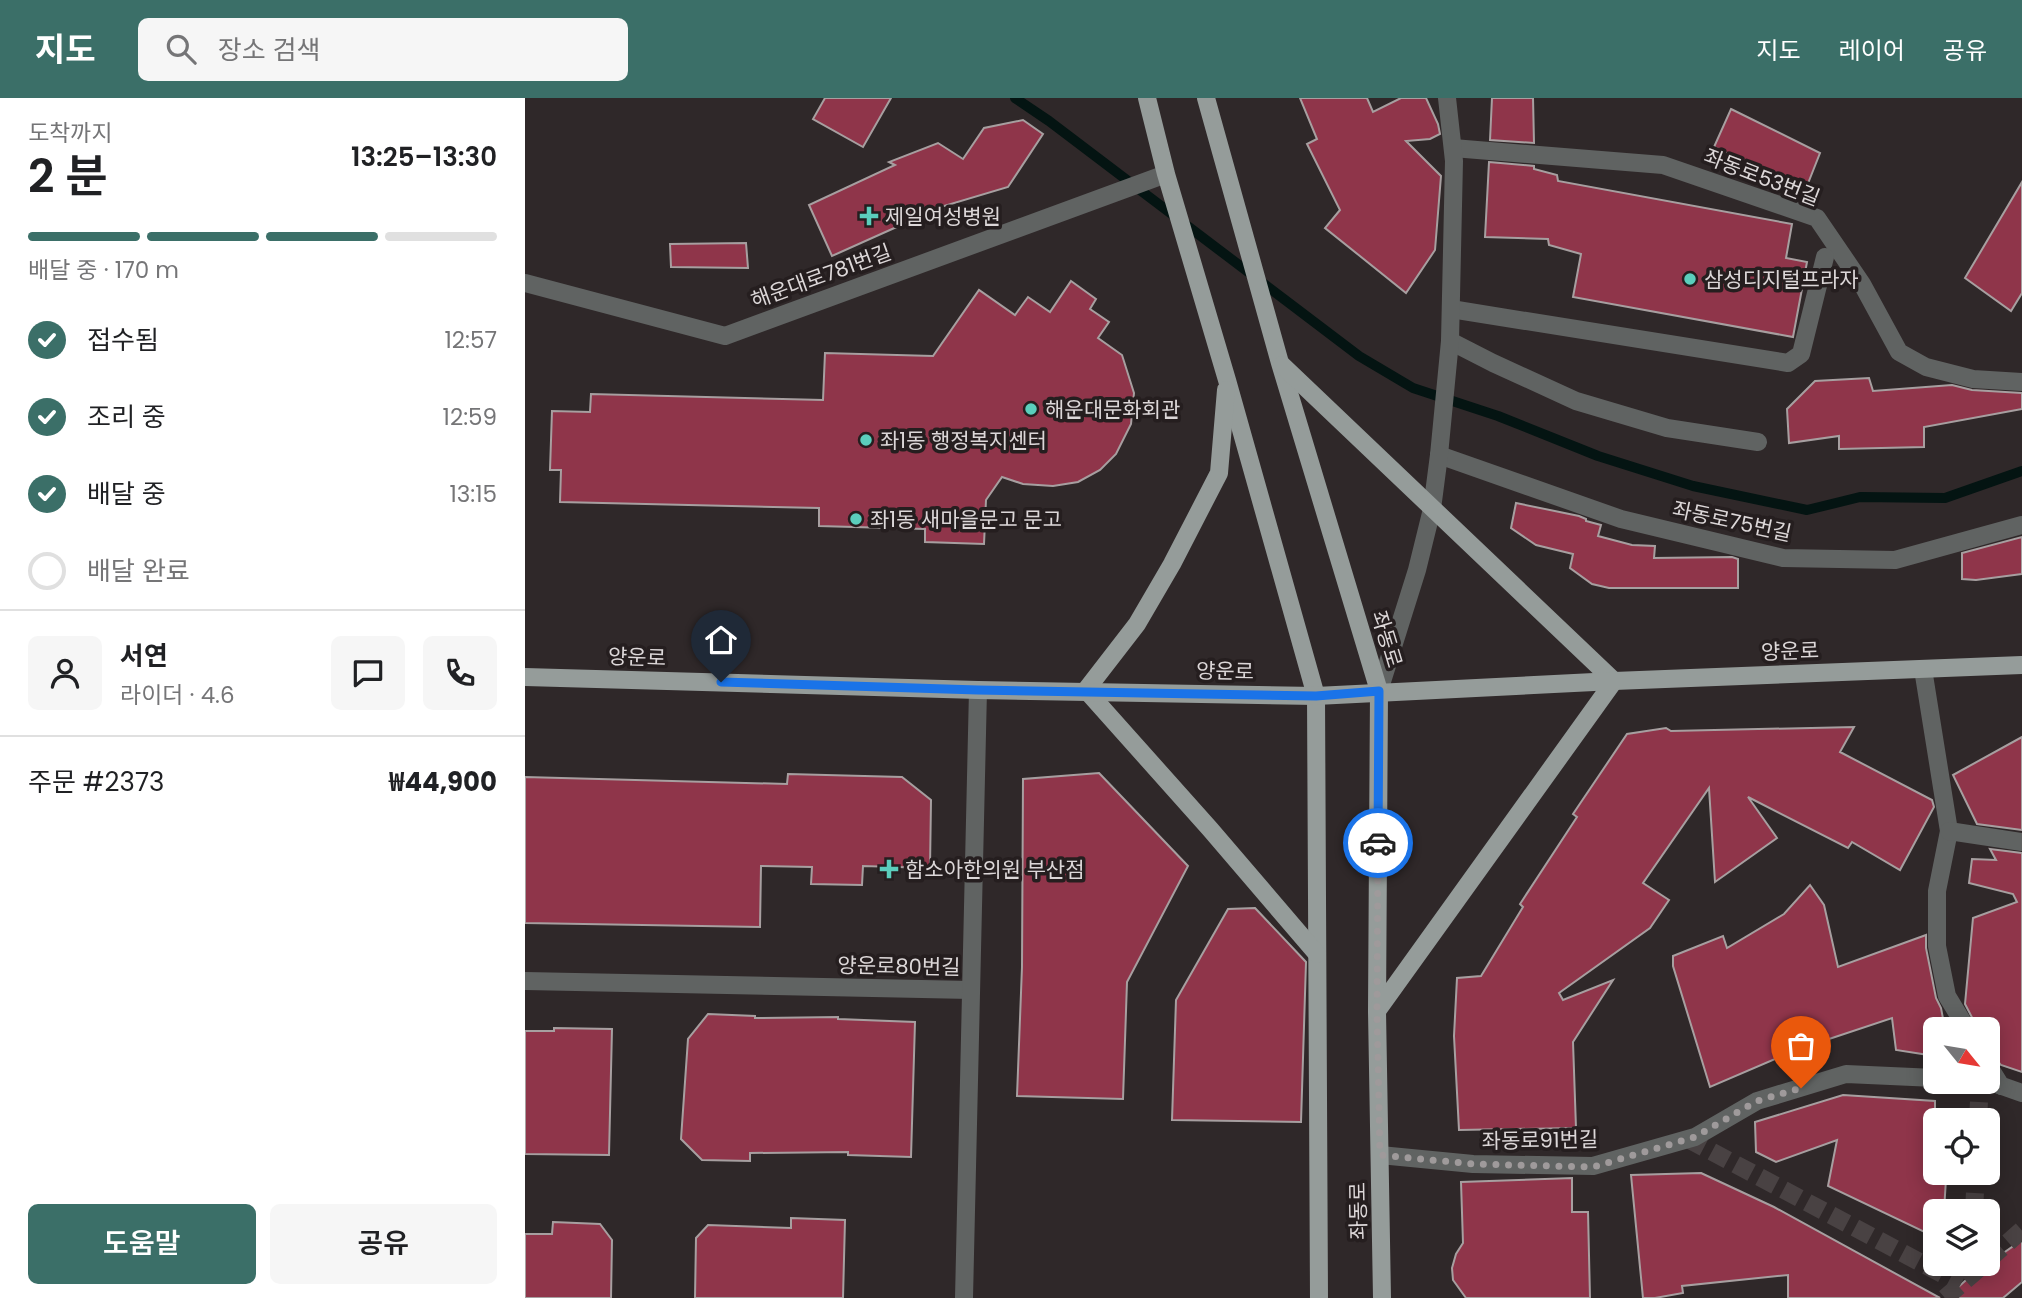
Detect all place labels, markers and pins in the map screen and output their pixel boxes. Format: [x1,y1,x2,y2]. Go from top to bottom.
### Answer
place label: 제일여성병원 [885,202,1001,231]
marker: 제일여성병원 [859,206,879,226]
place label: 삼성디지털프라자 [1704,265,1859,294]
marker: 삼성디지털프라자 [1682,271,1698,287]
place label: 해운대문화회관 [1045,395,1180,424]
marker: 해운대문화회관 [1023,401,1039,417]
place label: 좌1동 행정복지센터 [880,426,1047,455]
marker: 좌1동 행정복지센터 [858,432,874,448]
place label: 좌1동 새마을문고 문고 [870,505,1062,534]
marker: 좌1동 새마을문고 문고 [848,511,864,527]
pin [691,610,751,682]
place label: 함소아한의원 부산점 [905,855,1085,884]
marker: 함소아한의원 부산점 [879,859,899,879]
pin [1771,1016,1831,1088]

